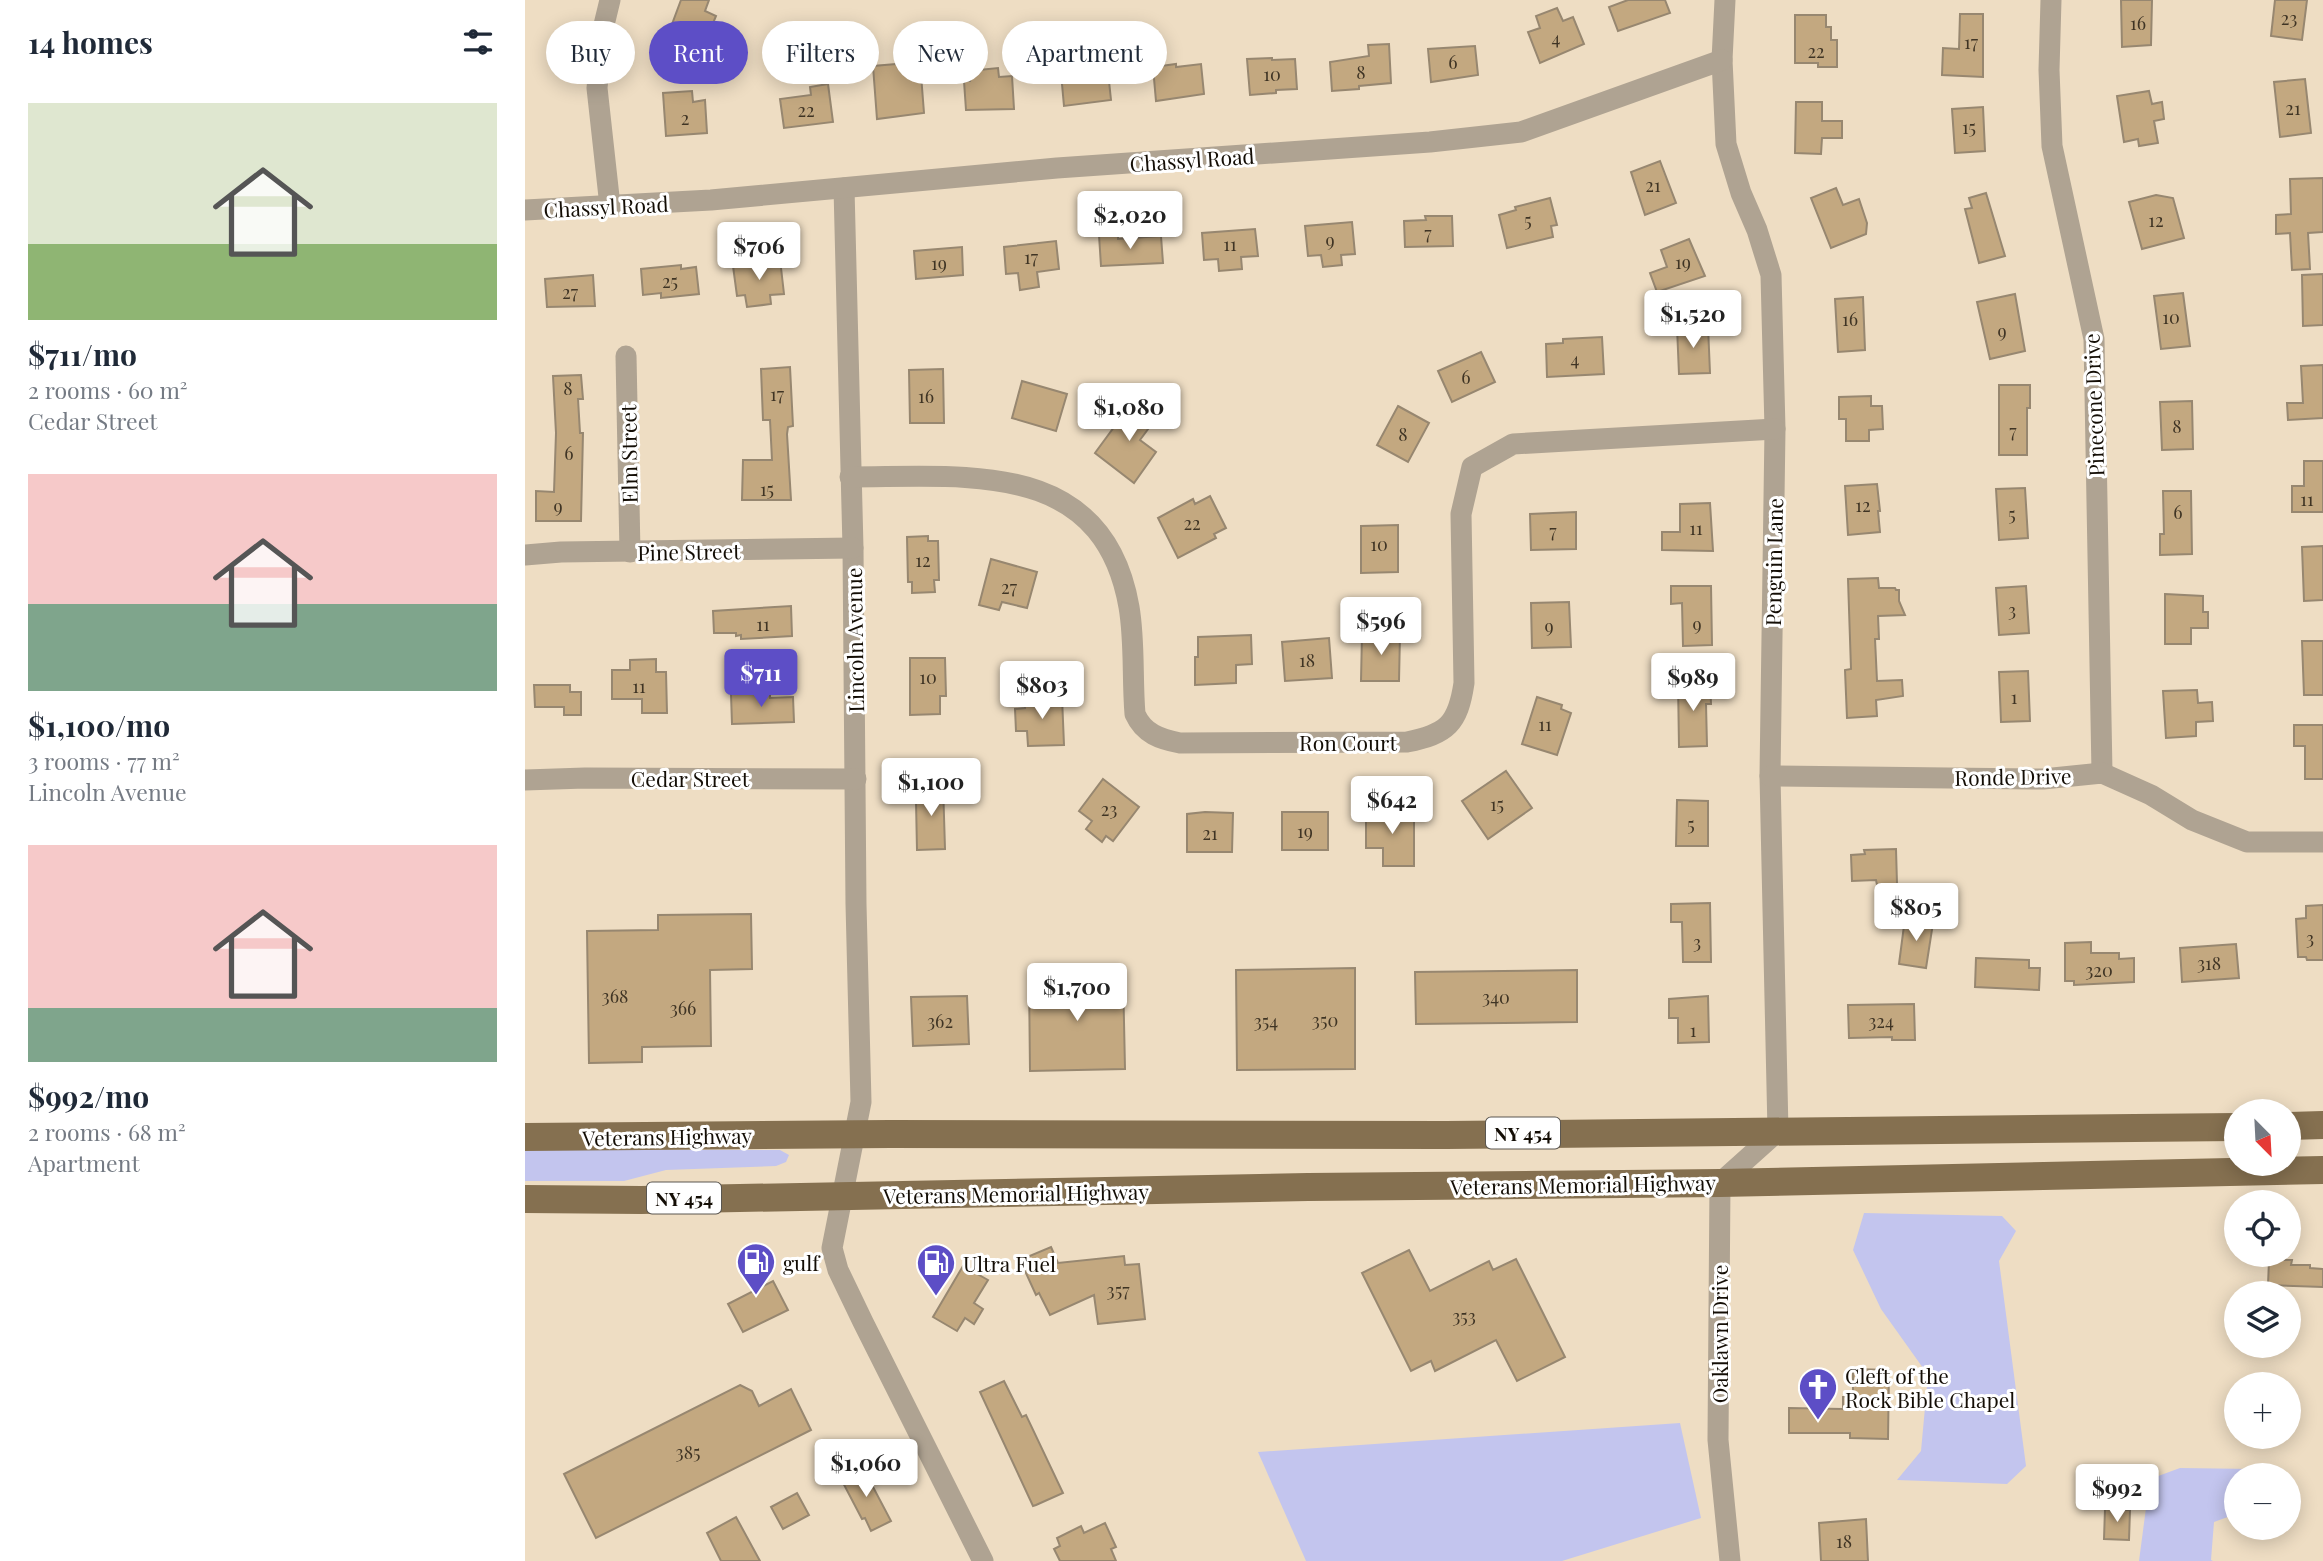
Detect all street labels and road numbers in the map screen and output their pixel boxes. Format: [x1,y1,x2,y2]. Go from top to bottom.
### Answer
street label: Chassyl Road [1129,141,1255,177]
street label: Chassyl Road [543,189,669,223]
street label: Pinecone Drive [2077,333,2109,477]
street label: Elm Street [613,404,643,504]
street label: Penguin Lane [1758,498,1788,626]
street label: Pine Street [637,536,741,566]
street label: Lincoln Avenue [839,567,869,713]
street label: Ron Court [1299,728,1397,756]
street label: Ronde Drive [1954,761,2072,791]
street label: Cedar Street [631,764,750,792]
road number: NY 454 [1486,1118,1560,1148]
street label: Veterans Highway [581,1121,753,1151]
street label: Veterans Memorial Highway [1449,1168,1717,1200]
street label: Veterans Memorial Highway [882,1177,1150,1209]
road number: NY 454 [647,1182,721,1214]
street label: Oaklawn Drive [1705,1265,1733,1403]

